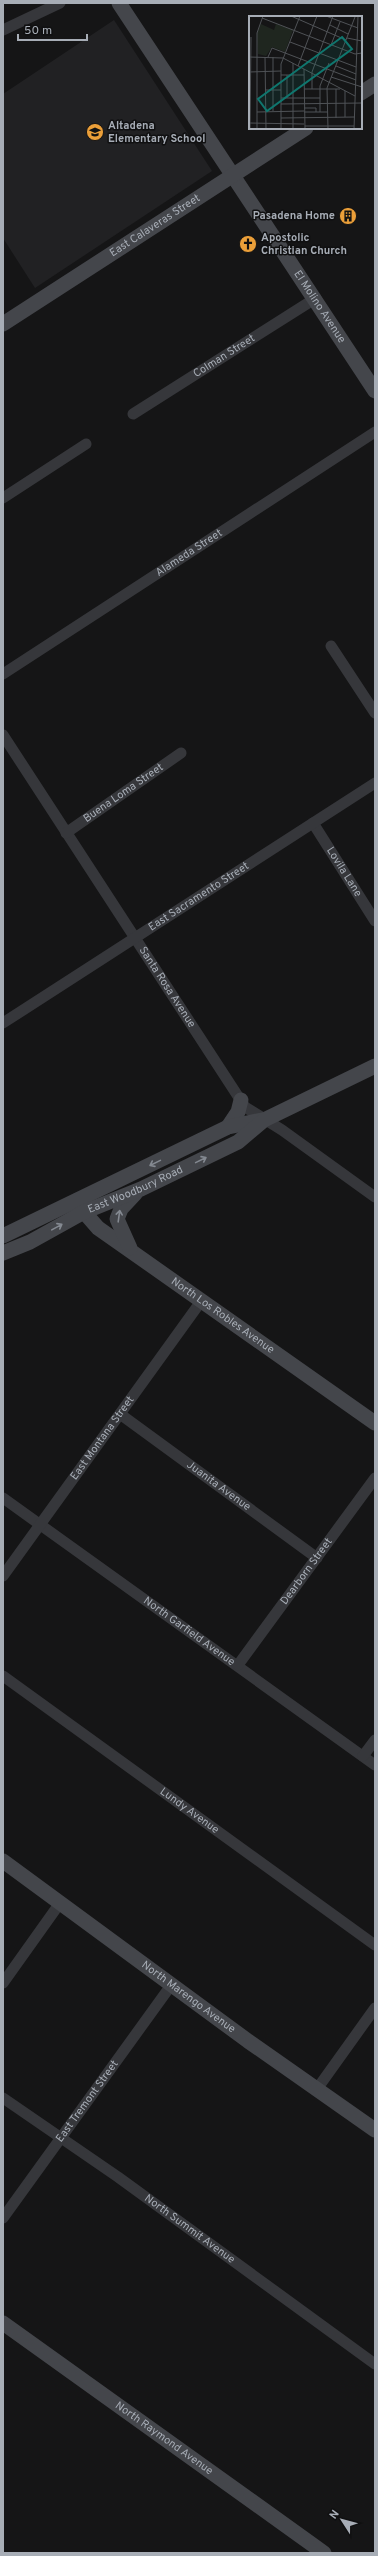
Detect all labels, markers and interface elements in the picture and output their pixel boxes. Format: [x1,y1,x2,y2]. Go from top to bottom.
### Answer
scale bar [18,16,87,42]
inset map [249,16,362,129]
text: 50 m [24,23,52,39]
place label: Altadena Elementary School [108,119,205,146]
school or university icon: Altadena Elementary School [85,122,105,142]
street label: East Calaveras Street [107,191,203,260]
building icon: Pasadena Home [338,206,358,226]
place label: Pasadena Home [253,209,335,223]
place label: Apostolic Christian Church [261,231,347,258]
church icon: Apostolic Christian Church [238,234,258,254]
street label: El Molino Avenue [290,268,349,346]
street label: Colman Street [191,331,258,381]
street label: Alameda Street [153,526,225,580]
street label: Buena Loma Street [81,760,166,826]
street label: Lovila Lane [323,844,365,900]
street label: East Sacramento Street [146,859,252,934]
street label: Santa Rosa Avenue [136,944,199,1031]
one-way arrow [195,1156,207,1163]
one-way arrow [149,1160,161,1167]
street label: East Woodbury Road [86,1163,185,1217]
one-way arrow [115,1210,123,1223]
one-way arrow [51,1222,63,1230]
street label: North Los Robles Avenue [168,1274,277,1357]
street label: East Montana Street [67,1393,137,1483]
street label: Juanita Avenue [184,1458,253,1514]
street label: Dearborn Street [277,1535,336,1608]
street label: North Garfield Avenue [141,1594,238,1669]
street label: Lundy Avenue [157,1785,222,1837]
street label: North Marengo Avenue [139,1958,238,2036]
street label: East Tremont Street [53,2057,122,2145]
street label: North Summit Avenue [141,2191,238,2267]
street label: North Raymond Avenue [112,2399,216,2478]
north arrow [322,2500,362,2540]
text: N [327,2507,343,2522]

